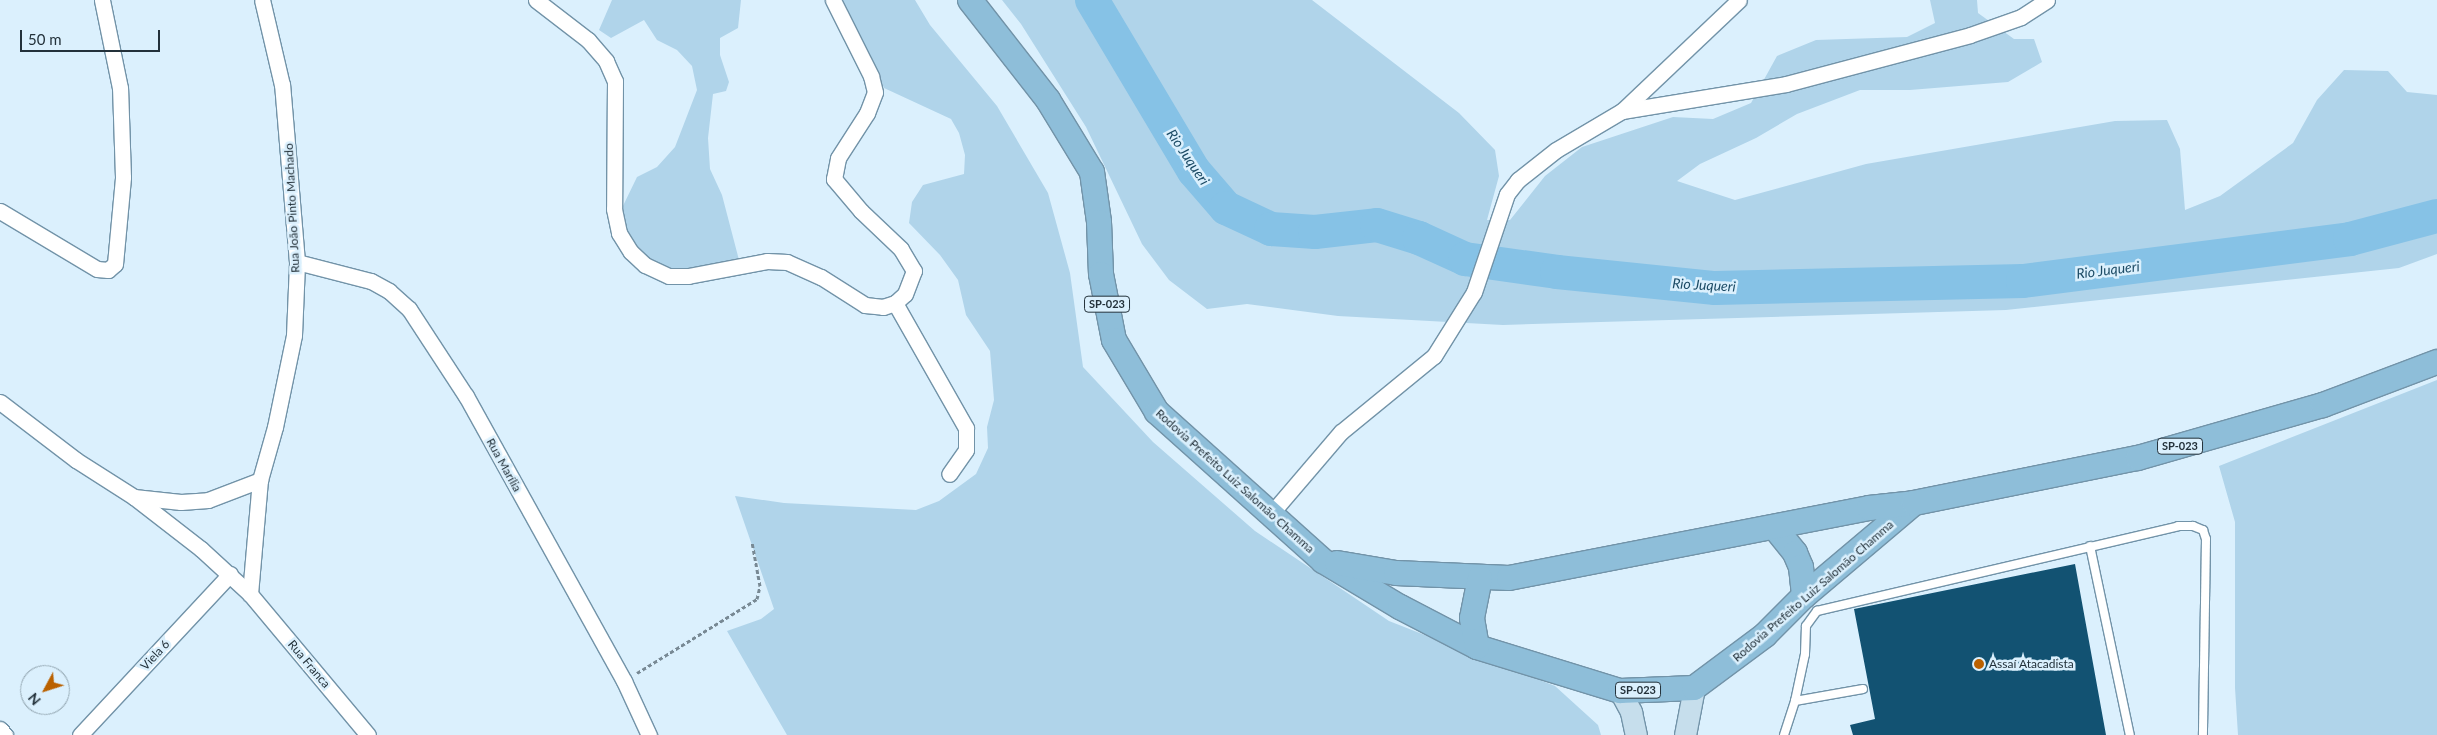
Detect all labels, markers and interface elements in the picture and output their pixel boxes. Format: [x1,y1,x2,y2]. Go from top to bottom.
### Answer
scale bar [22,20,162,52]
text: 50 m [28,30,62,48]
water label: Rio Juqueri [1163,126,1213,188]
street label: Rua João Pinto Machado [281,143,303,273]
water label: Rio Juqueri [2075,258,2141,282]
water label: Rio Juqueri [1672,275,1736,295]
road number: SP-023 [1083,296,1131,312]
street label: Rodovia Prefeito Luiz Salomão Chamma [1153,406,1317,556]
street label: Rua Marília [483,436,525,494]
road number: SP-023 [2156,438,2204,454]
street label: Rodovia Prefeito Luiz Salomão Chamma [1730,517,1896,665]
street label: Viela 6 [137,637,173,673]
street label: Rua Franca [285,637,333,691]
place label: Assaí Atacadista [1989,657,2074,671]
marker: Assaí Atacadista [1973,658,1985,670]
north arrow [20,665,70,715]
road number: SP-023 [1614,682,1662,698]
text: N [24,690,44,709]

